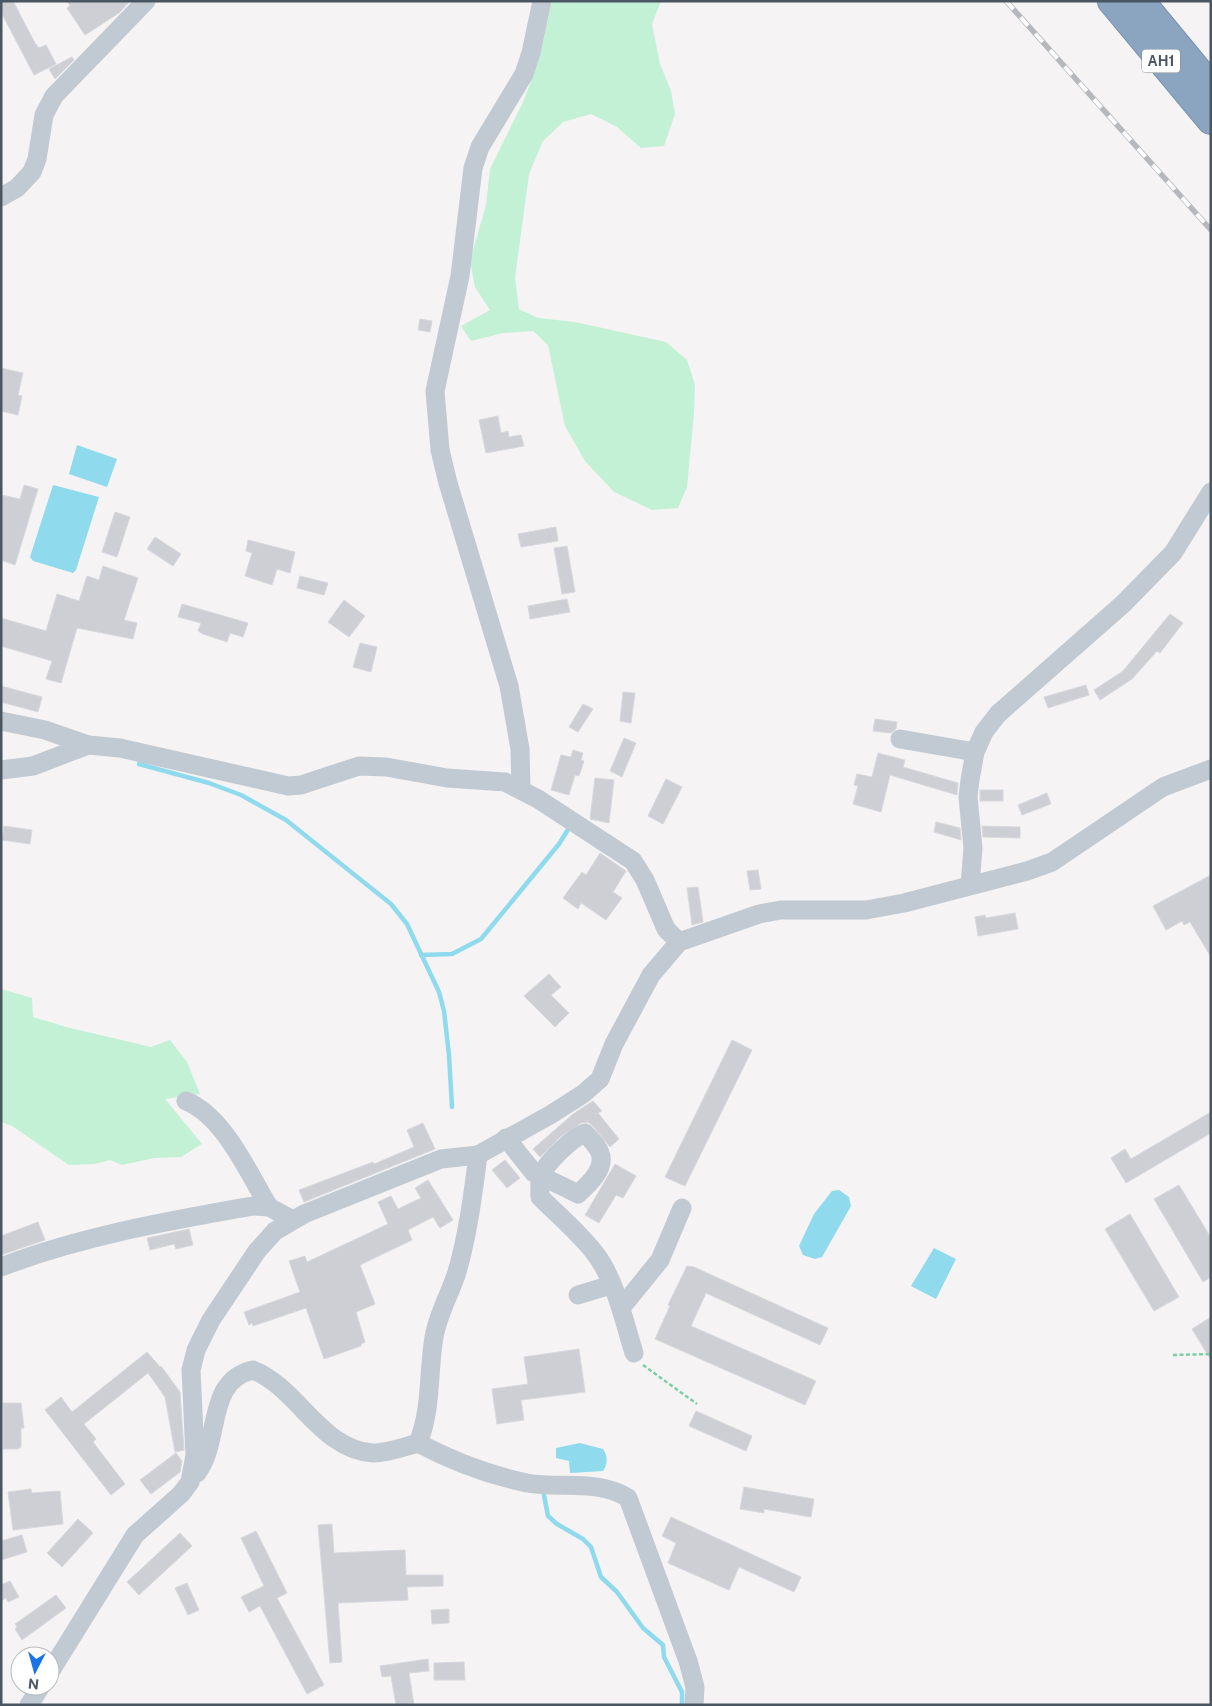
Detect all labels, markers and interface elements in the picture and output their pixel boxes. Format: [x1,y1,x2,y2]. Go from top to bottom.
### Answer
road number: AH1 [1142,49,1180,72]
north arrow [10,1646,60,1696]
text: N [27,1675,40,1692]

